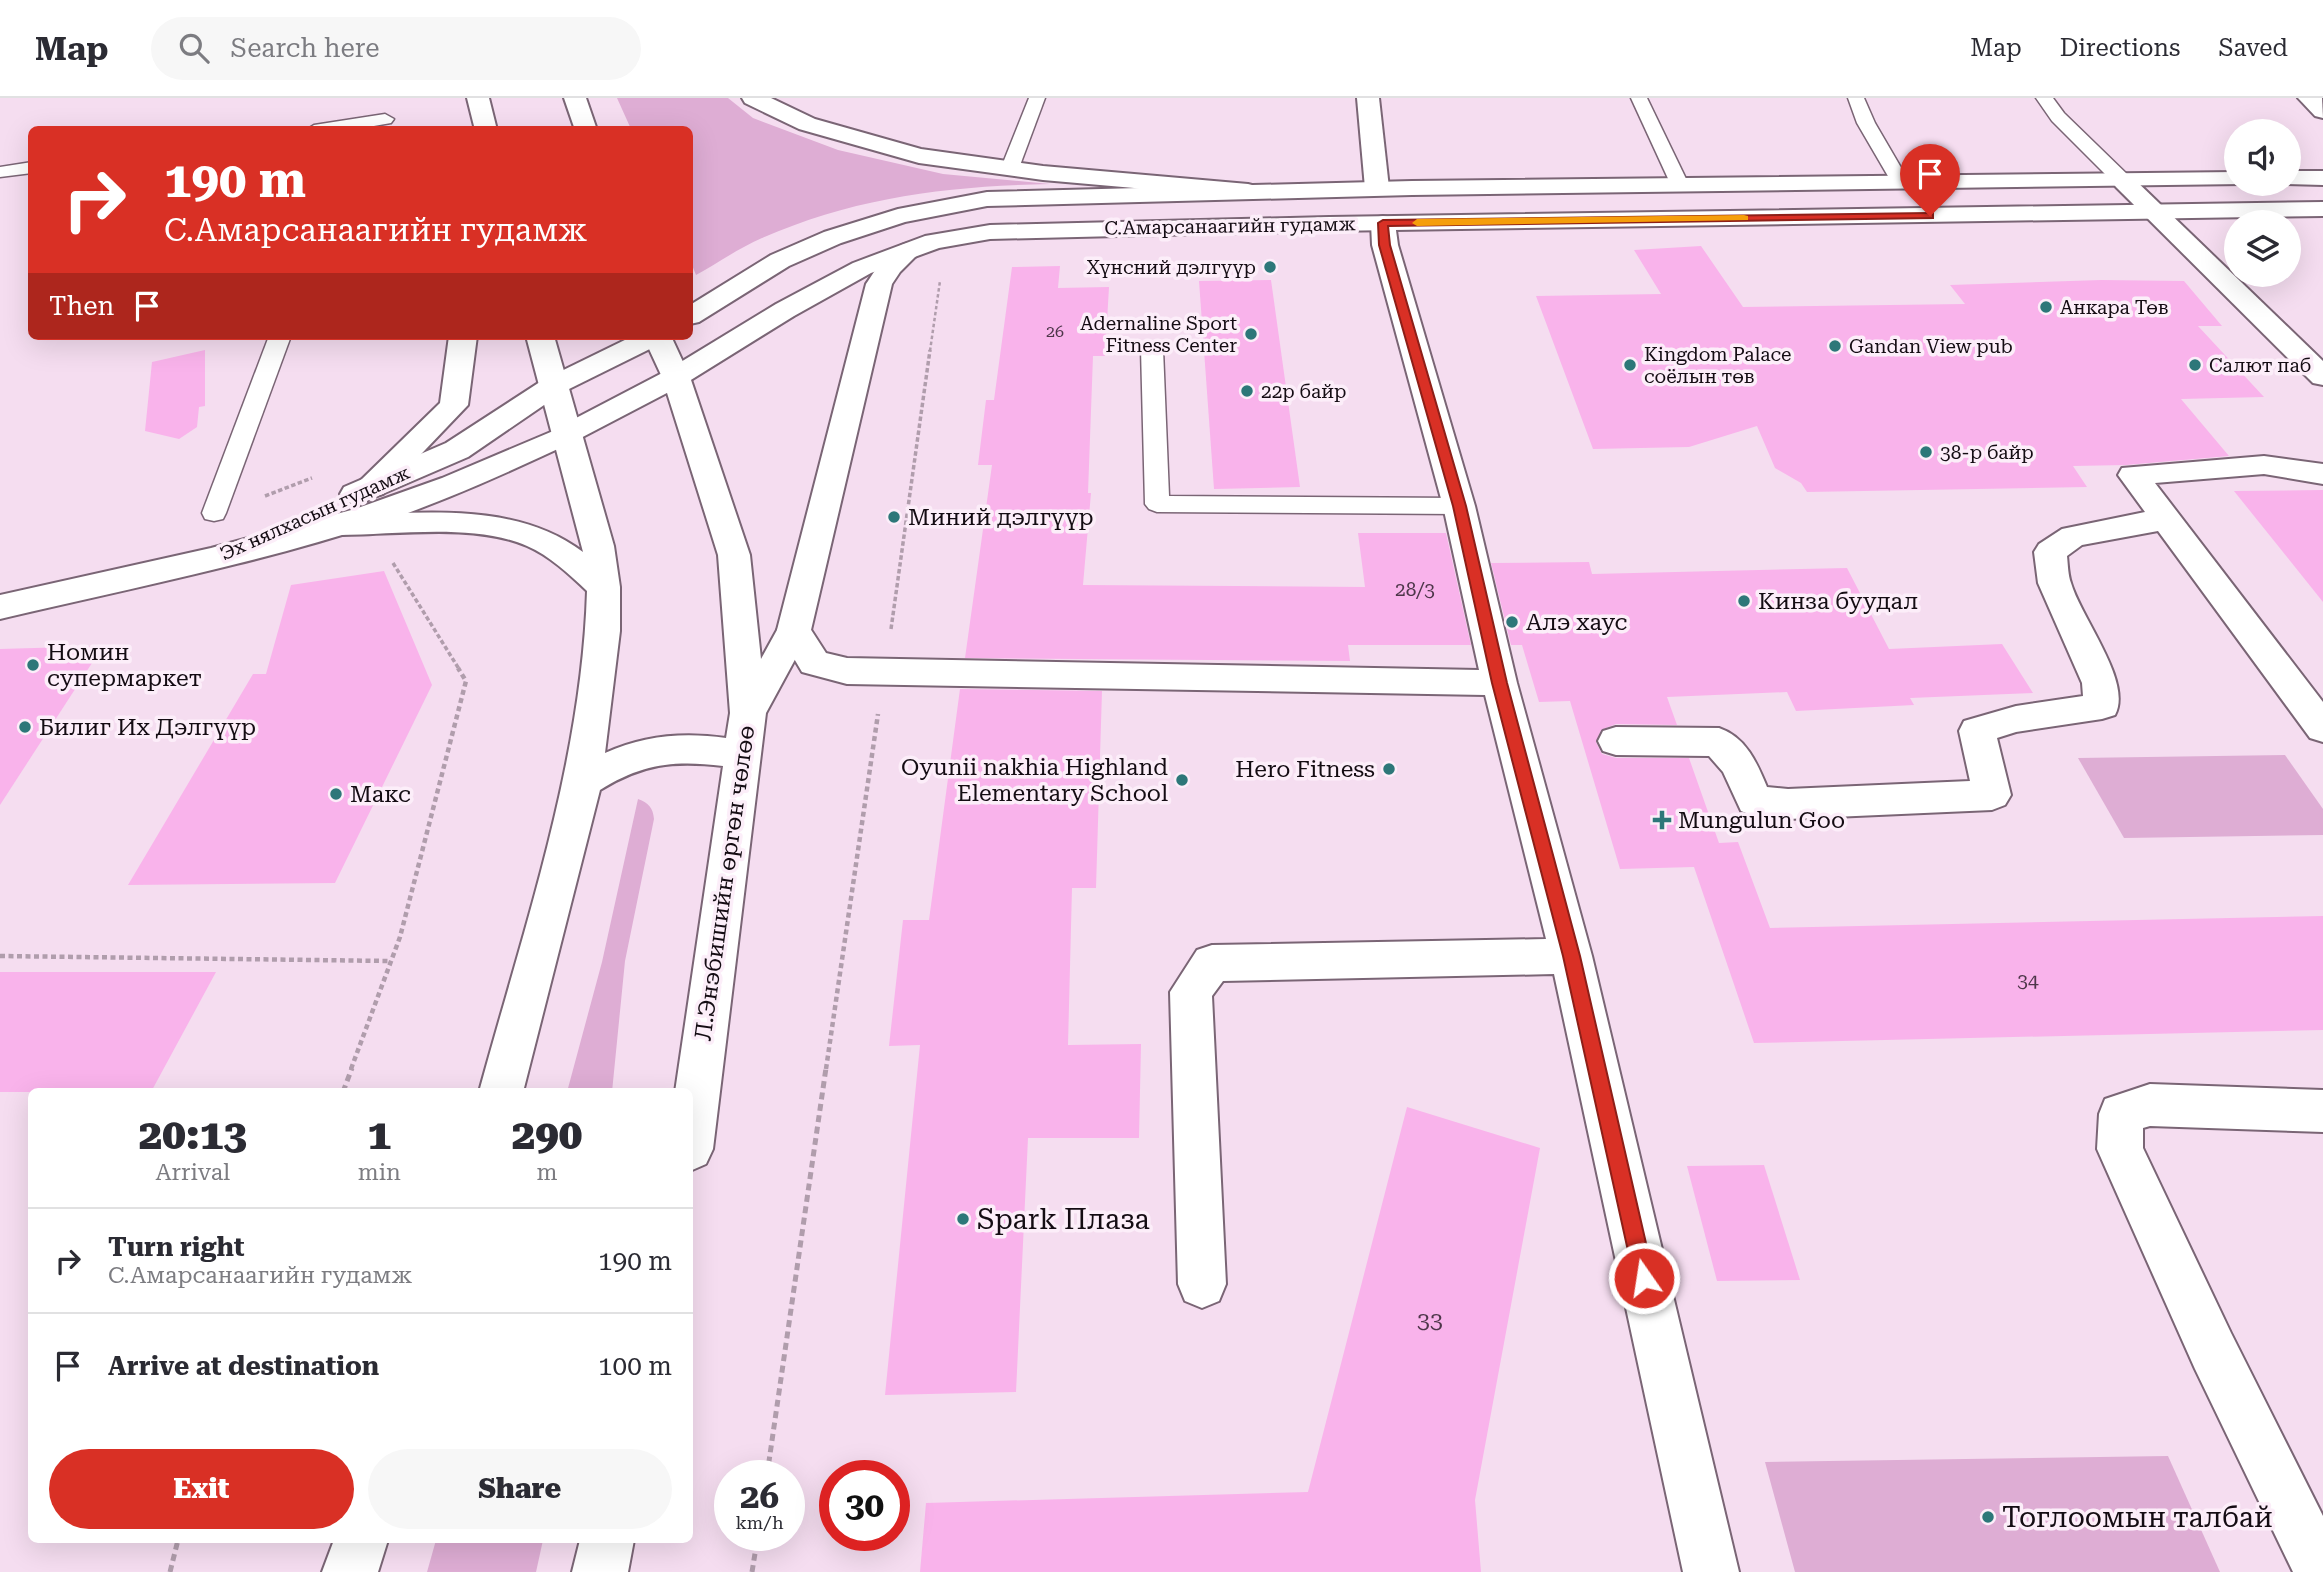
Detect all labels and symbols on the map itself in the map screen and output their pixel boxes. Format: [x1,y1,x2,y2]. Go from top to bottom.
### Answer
pin [1900,144,1960,216]
street label: С.Амарсанаагийн гудамж [1104,212,1356,240]
place label: Хүнсний дэлгүүр [1086,256,1256,279]
marker: Хүнсний дэлгүүр [1262,259,1278,275]
place label: Анкара Төв [2060,296,2169,319]
marker: Анкара Төв [2038,299,2054,315]
place label: Adernaline Sport Fitness Center [1080,312,1237,357]
house number: 26 [1046,322,1064,341]
marker: Adernaline Sport Fitness Center [1243,326,1259,342]
place label: Gandan View pub [1849,335,2013,358]
marker: Gandan View pub [1827,338,1843,354]
place label: Kingdom Palace соёлын төв [1644,343,1791,388]
place label: Салют паб [2209,354,2311,377]
marker: Kingdom Palace соёлын төв [1622,357,1638,373]
marker: Салют паб [2187,357,2203,373]
place label: 22р байр [1261,380,1346,403]
marker: 22р байр [1239,383,1255,399]
place label: 38-р байр [1940,441,2034,464]
marker: 38-р байр [1918,444,1934,460]
street label: Эх нялхасын гудамж [216,461,414,565]
place label: Миний дэлгүүр [908,504,1094,531]
marker: Миний дэлгүүр [886,509,902,525]
house number: 28/3 [1395,578,1435,601]
place label: Кинза буудал [1758,588,1918,615]
marker: Кинза буудал [1736,593,1752,609]
place label: Алэ хаус [1526,609,1628,636]
marker: Алэ хаус [1504,614,1520,630]
place label: Номин супермаркет [47,639,202,692]
marker: Номин супермаркет [25,657,41,673]
place label: Билиг Их Дэлгүүр [39,714,256,741]
marker: Билиг Их Дэлгүүр [17,719,33,735]
street label: Л.Энэбишийн өргөн чөлөө [689,724,761,1042]
place label: Oyunii nakhia Highland Elementary School [901,754,1168,807]
place label: Hero Fitness [1235,756,1375,783]
marker: Hero Fitness [1381,761,1397,777]
marker: Oyunii nakhia Highland Elementary School [1174,772,1190,788]
place label: Макс [350,781,411,808]
marker: Макс [328,786,344,802]
place label: Mungulun Goo [1678,807,1845,834]
marker: Mungulun Goo [1652,810,1672,830]
house number: 34 [2017,969,2039,992]
place label: Spark Плаза [977,1203,1150,1236]
marker: Spark Плаза [955,1211,971,1227]
position arrow [1607,1241,1681,1315]
house number: 33 [1417,1307,1443,1334]
speed limit sign: 30 [819,1460,910,1551]
place label: Тоглоомын талбай [2002,1501,2273,1534]
marker: Тоглоомын талбай [1980,1509,1996,1525]

